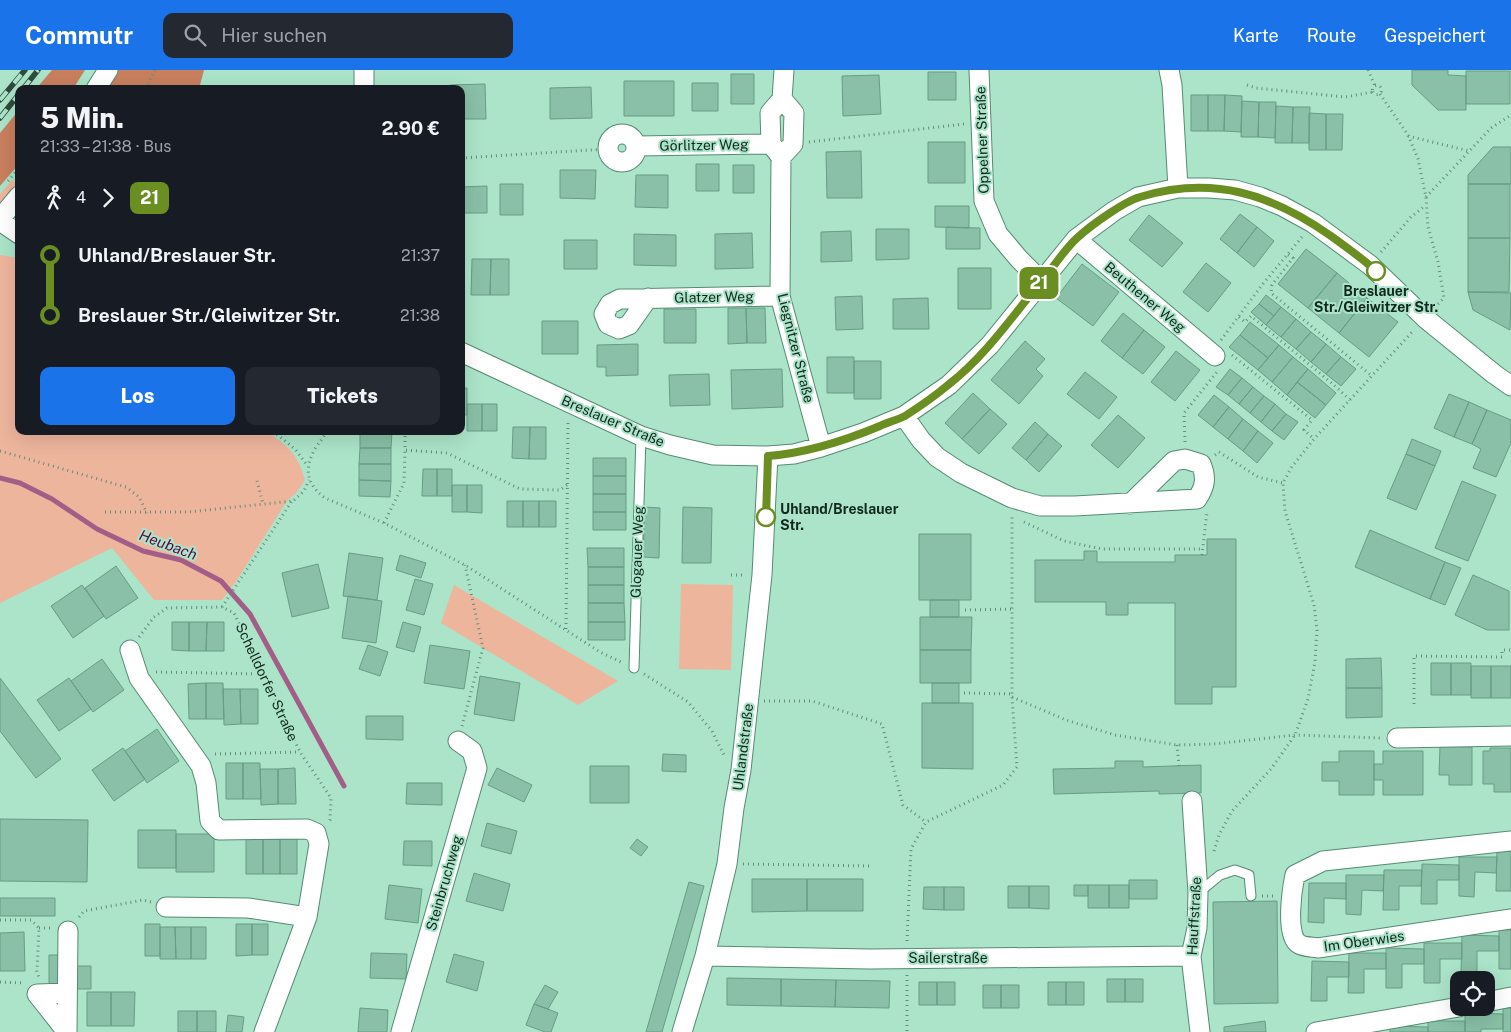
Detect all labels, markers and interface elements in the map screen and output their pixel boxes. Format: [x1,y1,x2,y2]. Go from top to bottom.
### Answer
search box [163,13,513,58]
text: Commutr [25,21,133,49]
icon: search [181,21,209,49]
text: Hier suchen [221,24,327,46]
text: Karte [1233,25,1279,46]
text: Route [1307,25,1356,46]
text: Gespeichert [1384,25,1486,46]
street label: Oppelner Straße [972,86,992,194]
text: 5 Min. [40,101,124,134]
text: 2.90 € [381,117,440,139]
street label: Görlitzer Weg [659,136,749,154]
text: 21:33 – 21:38 · Bus [40,137,171,156]
icon: walk [40,184,68,212]
icon: forward [94,184,122,212]
text: 21 [140,187,159,208]
text: 4 [76,188,86,207]
text: Uhland/Breslauer Str. [78,244,276,266]
text: 21:37 [401,246,440,265]
street label: Beuthener Weg [1101,258,1189,336]
marker: Breslauer Str./Gleiwitzer Str. [1366,261,1386,281]
line badge: 21 [1016,267,1062,299]
text: 21 [1029,272,1049,293]
place label: Breslauer Str./Gleiwitzer Str. [1314,283,1438,315]
street label: Glatzer Weg [674,288,754,306]
street label: Liegnitzer Straße [775,292,817,404]
text: Breslauer Str./Gleiwitzer Str. [78,304,340,326]
text: 21:38 [400,306,440,325]
button: Los [40,367,235,425]
button: Tickets [245,367,440,425]
street label: Breslauer Straße [559,392,667,450]
place label: Uhland/Breslauer Str. [780,501,899,533]
street label: Glogauer Weg [627,505,647,598]
marker: Uhland/Breslauer Str. [756,507,776,527]
water label: Heubach [137,526,199,563]
street label: Schelldorfer Straße [233,620,301,744]
street label: Uhlandstraße [730,702,756,792]
street label: Steinbruchweg [423,833,465,933]
street label: Hauffstraße [1184,876,1204,956]
street label: Im Oberwies [1323,927,1405,955]
street label: Sailerstraße [908,950,988,966]
map controls [1450,971,1495,1016]
button: locate [1450,971,1495,1016]

